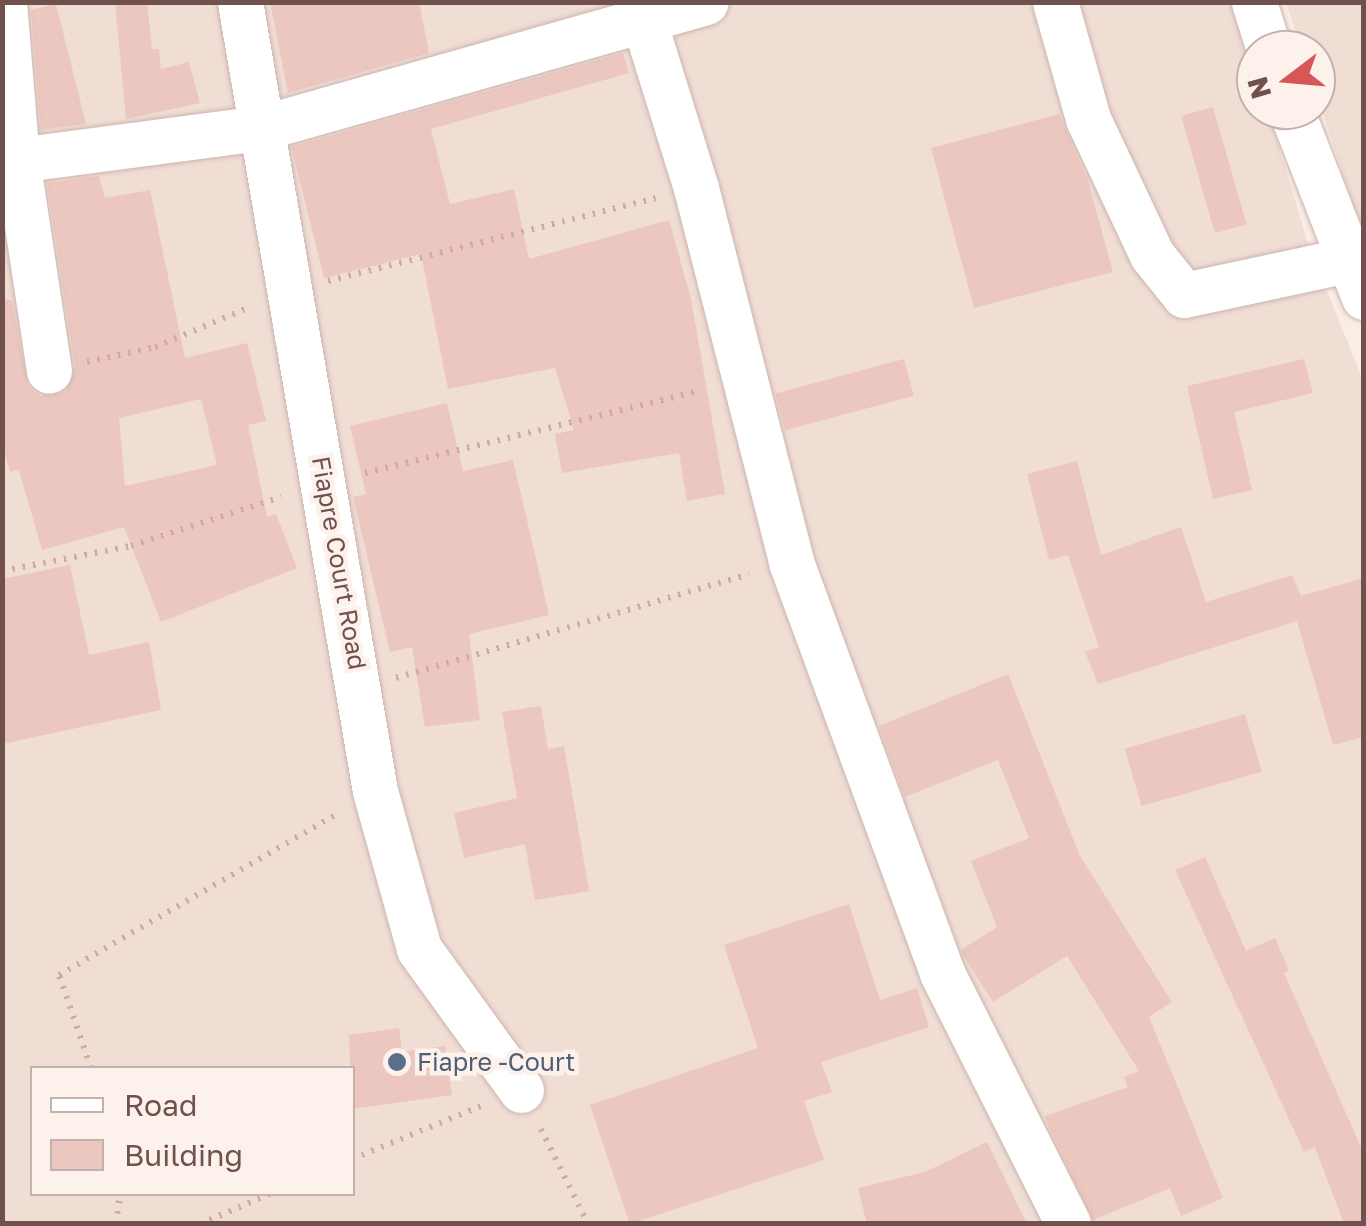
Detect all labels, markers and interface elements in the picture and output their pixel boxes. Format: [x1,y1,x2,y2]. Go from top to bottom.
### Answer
north arrow [1236,30,1336,130]
text: N [1240,73,1277,103]
street label: Fiapre Court Road [305,454,373,672]
place label: Fiapre -Court [417,1047,575,1077]
marker: Fiapre -Court [386,1051,408,1073]
legend [30,1066,355,1196]
text: Road [124,1087,198,1123]
text: Building [124,1137,243,1173]

